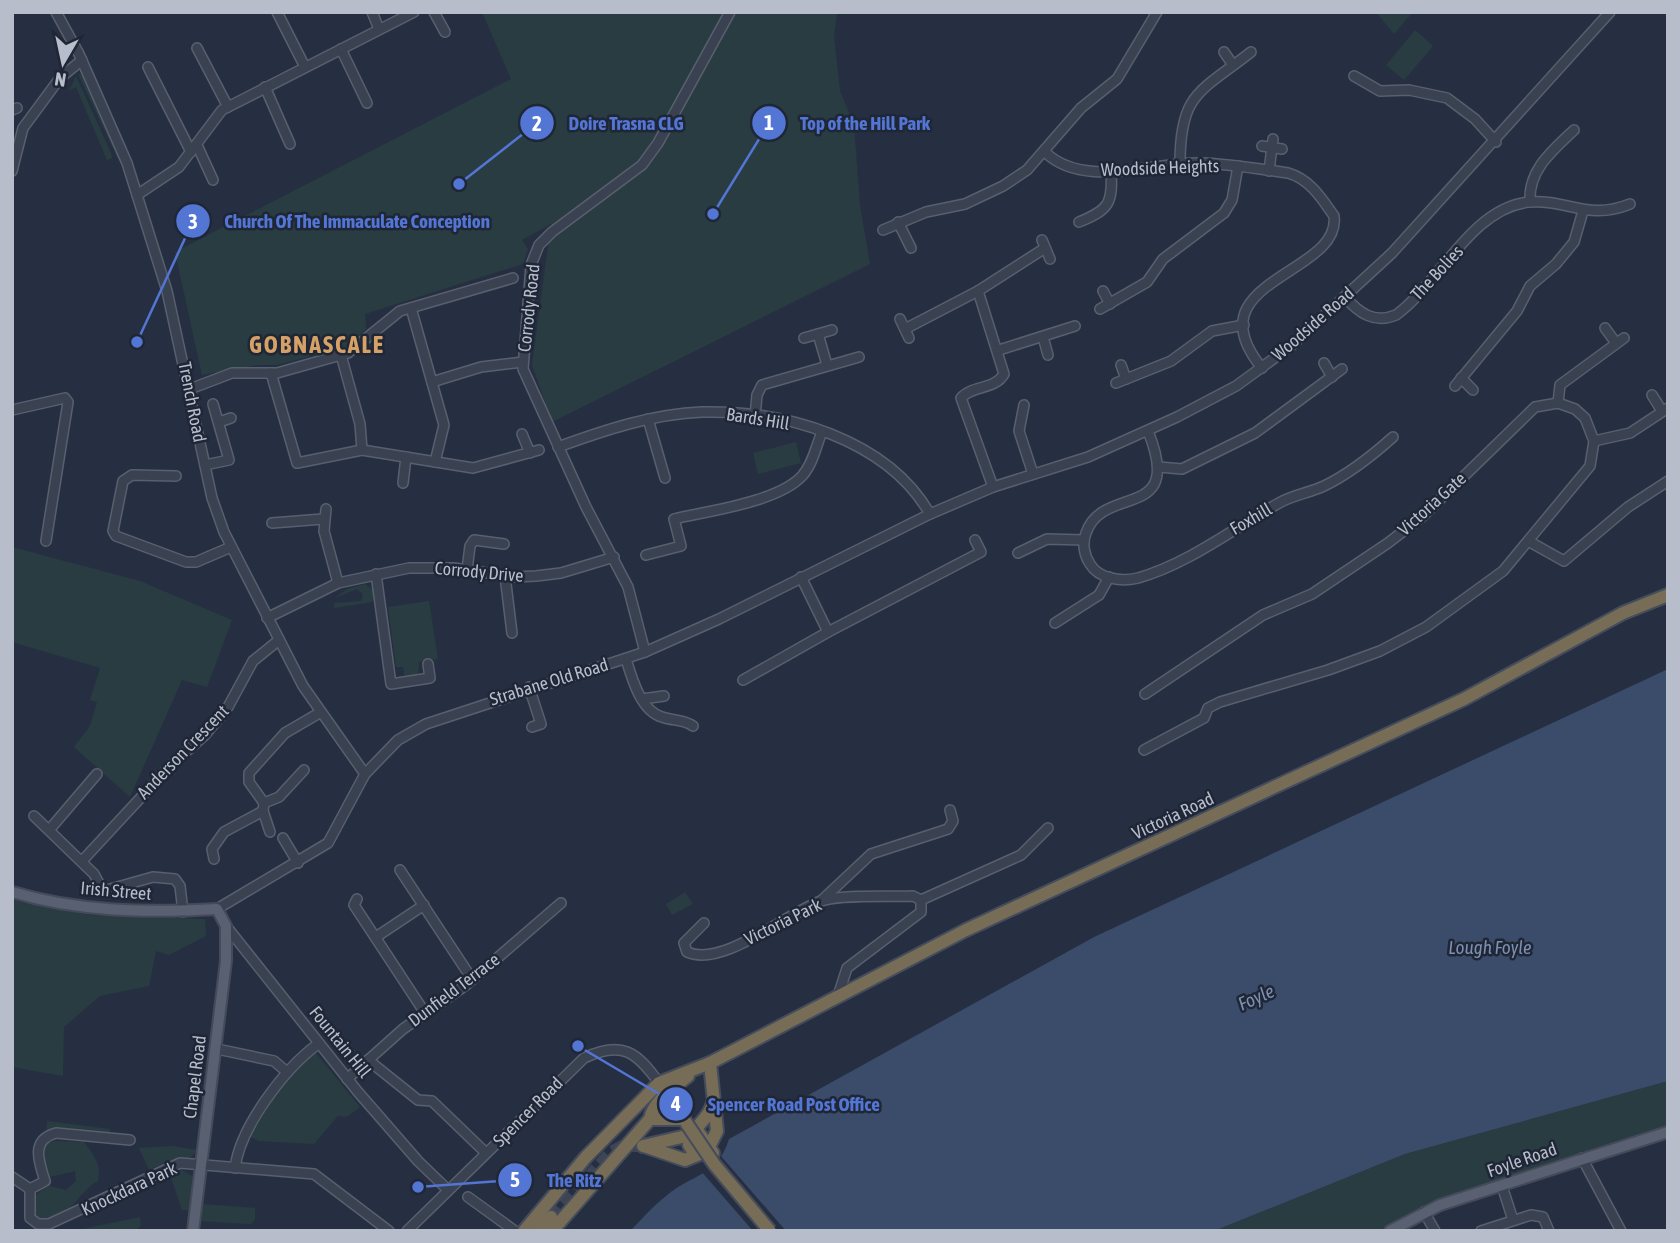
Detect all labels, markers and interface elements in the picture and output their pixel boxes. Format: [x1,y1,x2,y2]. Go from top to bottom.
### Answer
north arrow [28,28,98,98]
text: N [53,68,68,92]
callout: Doire Trasna CLG [519,103,697,143]
callout: Top of the Hill Park [751,103,945,143]
text: 1 [764,110,774,134]
text: 2 [532,111,542,135]
text: Doire Trasna CLG [569,112,684,134]
text: Top of the Hill Park [800,112,931,134]
street label: Woodside Heights [1100,155,1220,180]
callout: Church Of The Immaculate Conception [175,201,504,241]
text: 3 [188,209,198,233]
text: Church Of The Immaculate Conception [224,210,490,232]
street label: The Bolies [1406,241,1467,304]
street label: Corrody Road [513,263,544,353]
street label: Woodside Road [1267,282,1358,365]
district label: GOBNASCALE [249,331,385,358]
street label: Trench Road [174,360,211,444]
street label: Bards Hill [725,403,791,434]
street label: Victoria Gate [1393,468,1470,540]
street label: Foxhill [1226,498,1276,539]
street label: Corrody Drive [434,557,524,586]
street label: Strabane Old Road [487,654,611,710]
street label: Anderson Crescent [133,700,233,803]
street label: Victoria Road [1129,787,1217,844]
street label: Irish Street [80,877,152,904]
street label: Victoria Park [741,894,825,949]
water label: Lough Foyle [1448,936,1532,958]
street label: Dunfield Terrace [404,948,503,1031]
water label: Foyle [1235,979,1277,1015]
street label: Fountain Hill [305,1002,376,1082]
street label: Chapel Road [179,1034,210,1120]
street label: Spencer Road [488,1072,567,1151]
callout: Spencer Road Post Office [659,1084,893,1124]
text: 4 [670,1091,681,1115]
text: Spencer Road Post Office [708,1093,880,1115]
street label: Foyle Road [1484,1138,1559,1181]
street label: Knockdara Park [78,1157,180,1220]
callout: The Ritz [498,1160,615,1200]
text: 5 [510,1167,520,1191]
text: The Ritz [547,1169,601,1191]

